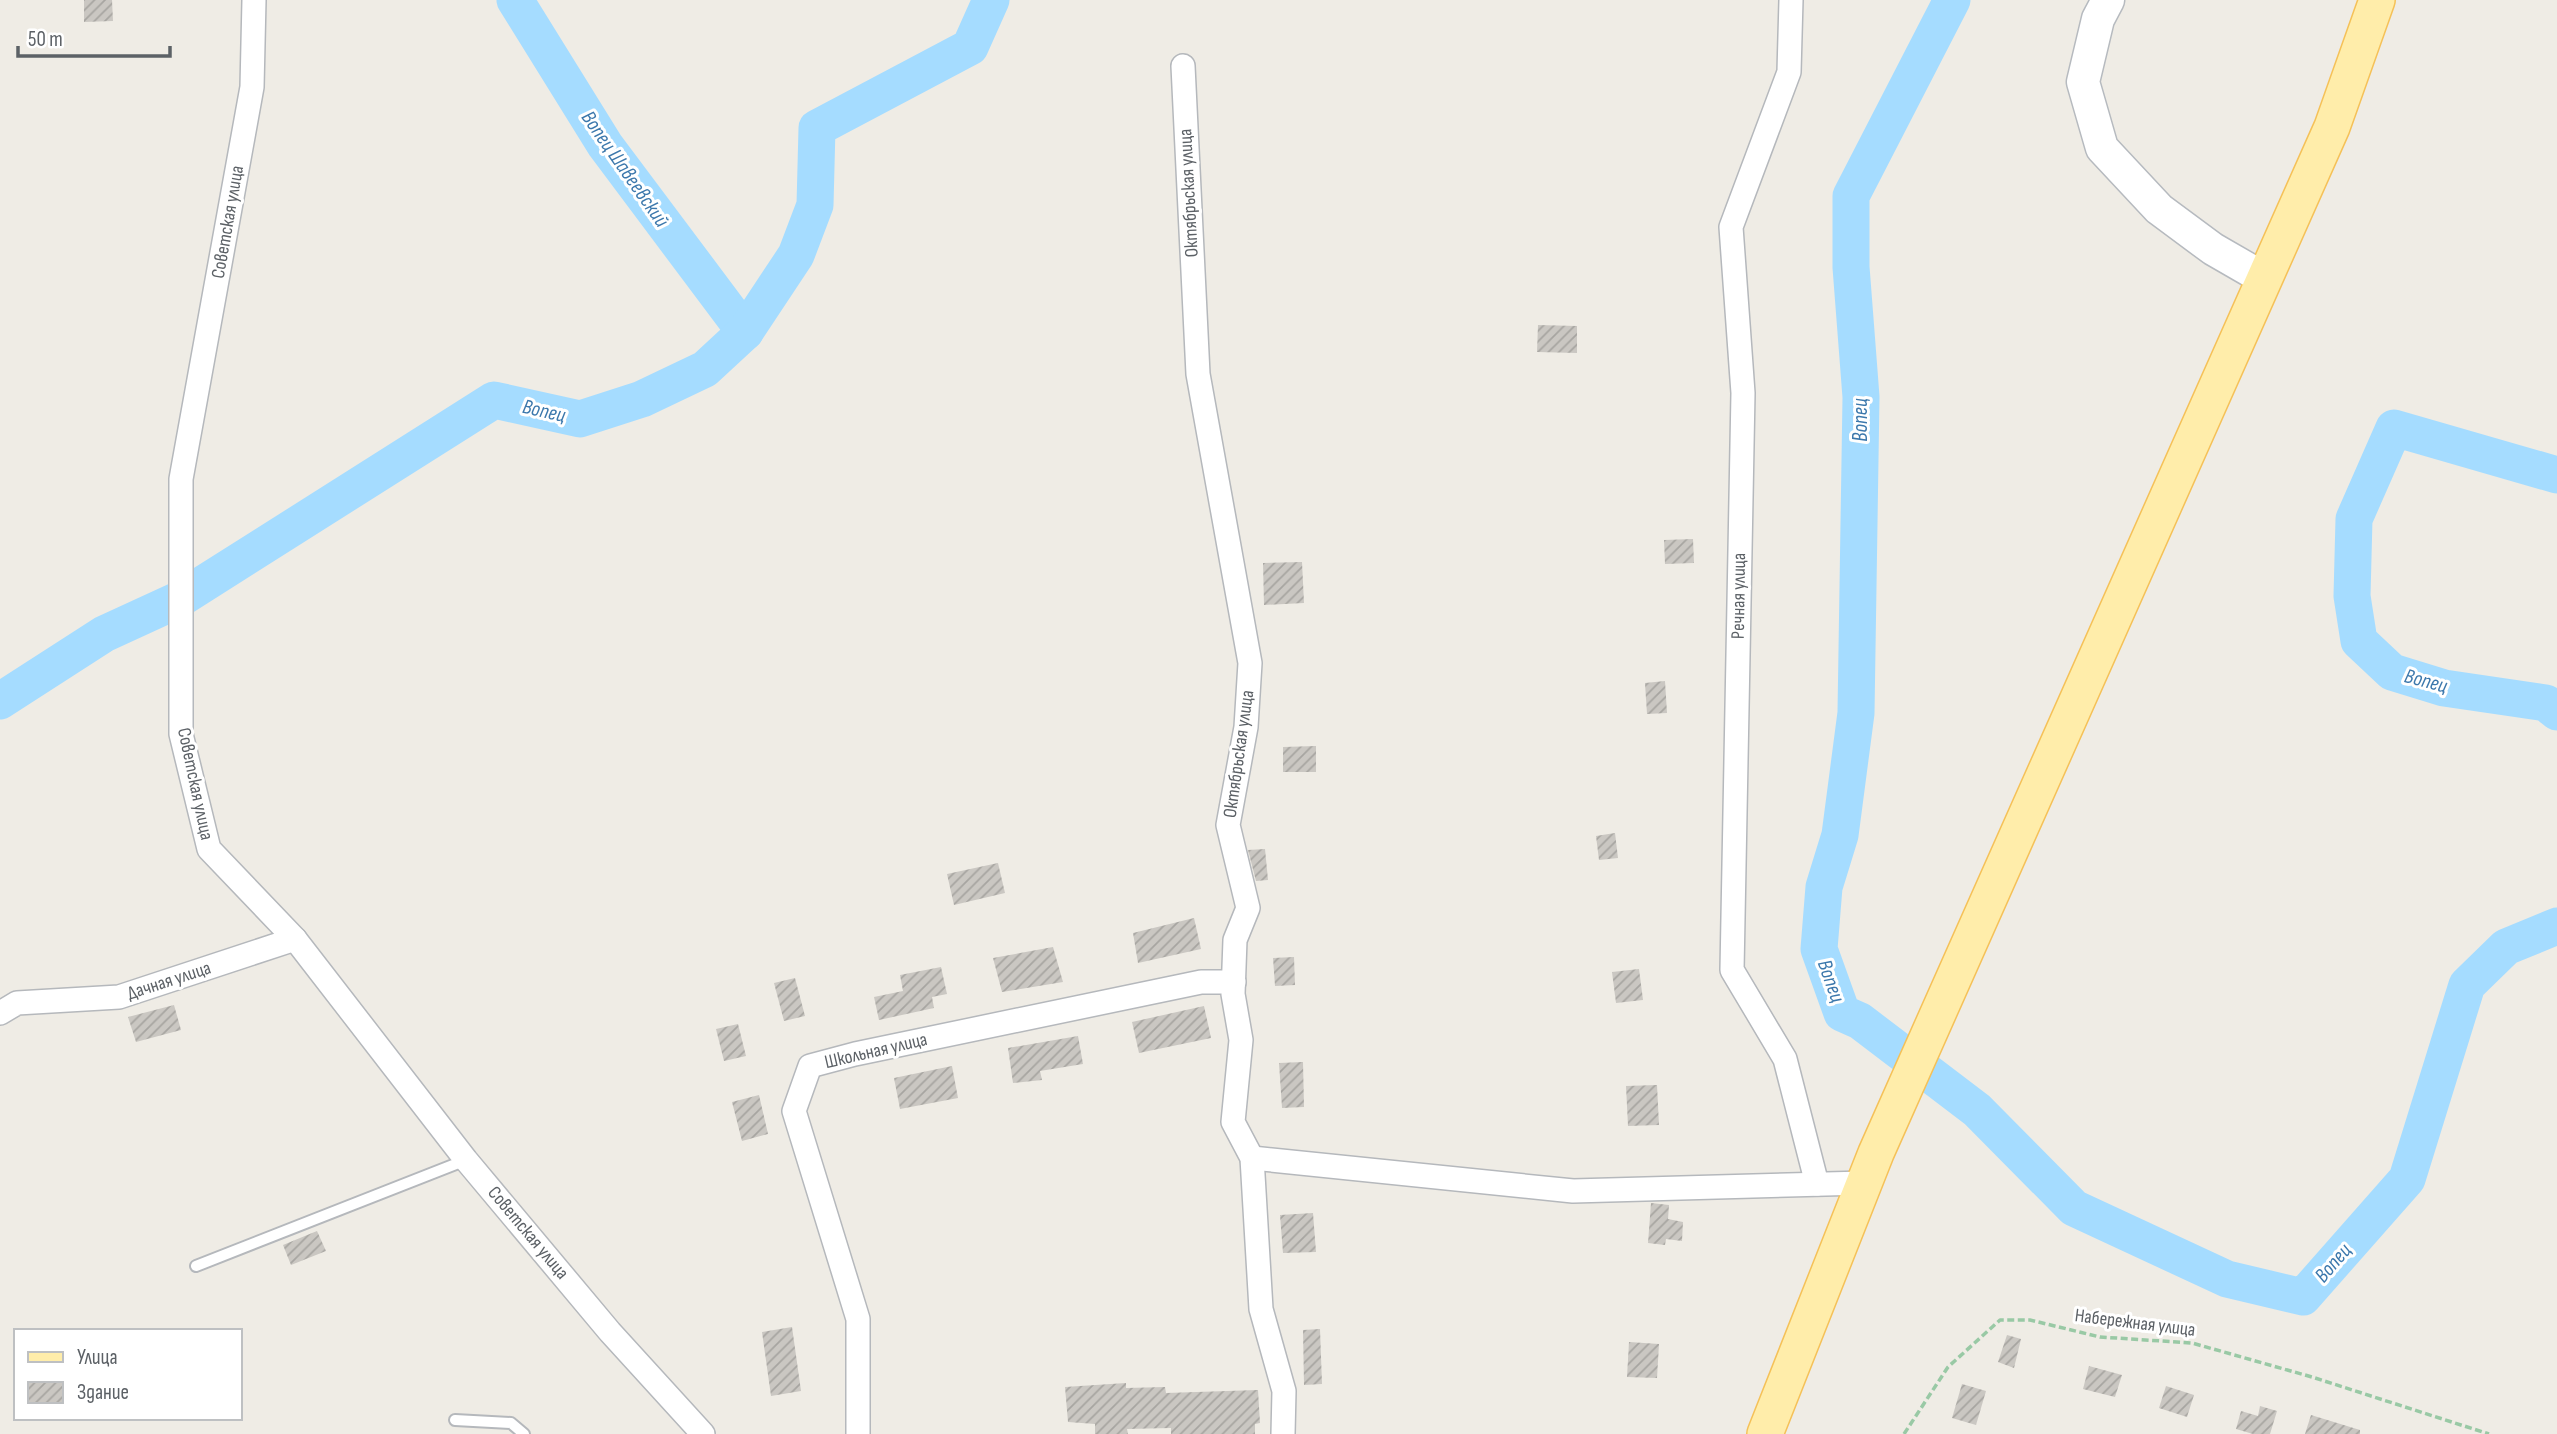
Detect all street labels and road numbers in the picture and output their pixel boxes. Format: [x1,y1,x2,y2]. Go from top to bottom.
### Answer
street label: Октябрьская улица [1174,128,1204,258]
street label: Советская улица [207,164,249,280]
street label: Речная улица [1727,553,1751,639]
street label: Октябрьская улица [1219,689,1259,819]
street label: Советская улица [172,726,218,842]
street label: Дачная улица [124,957,214,1005]
street label: Школьная улица [822,1028,930,1074]
street label: Советская улица [482,1182,574,1284]
street label: Набережная улица [2074,1304,2196,1342]

